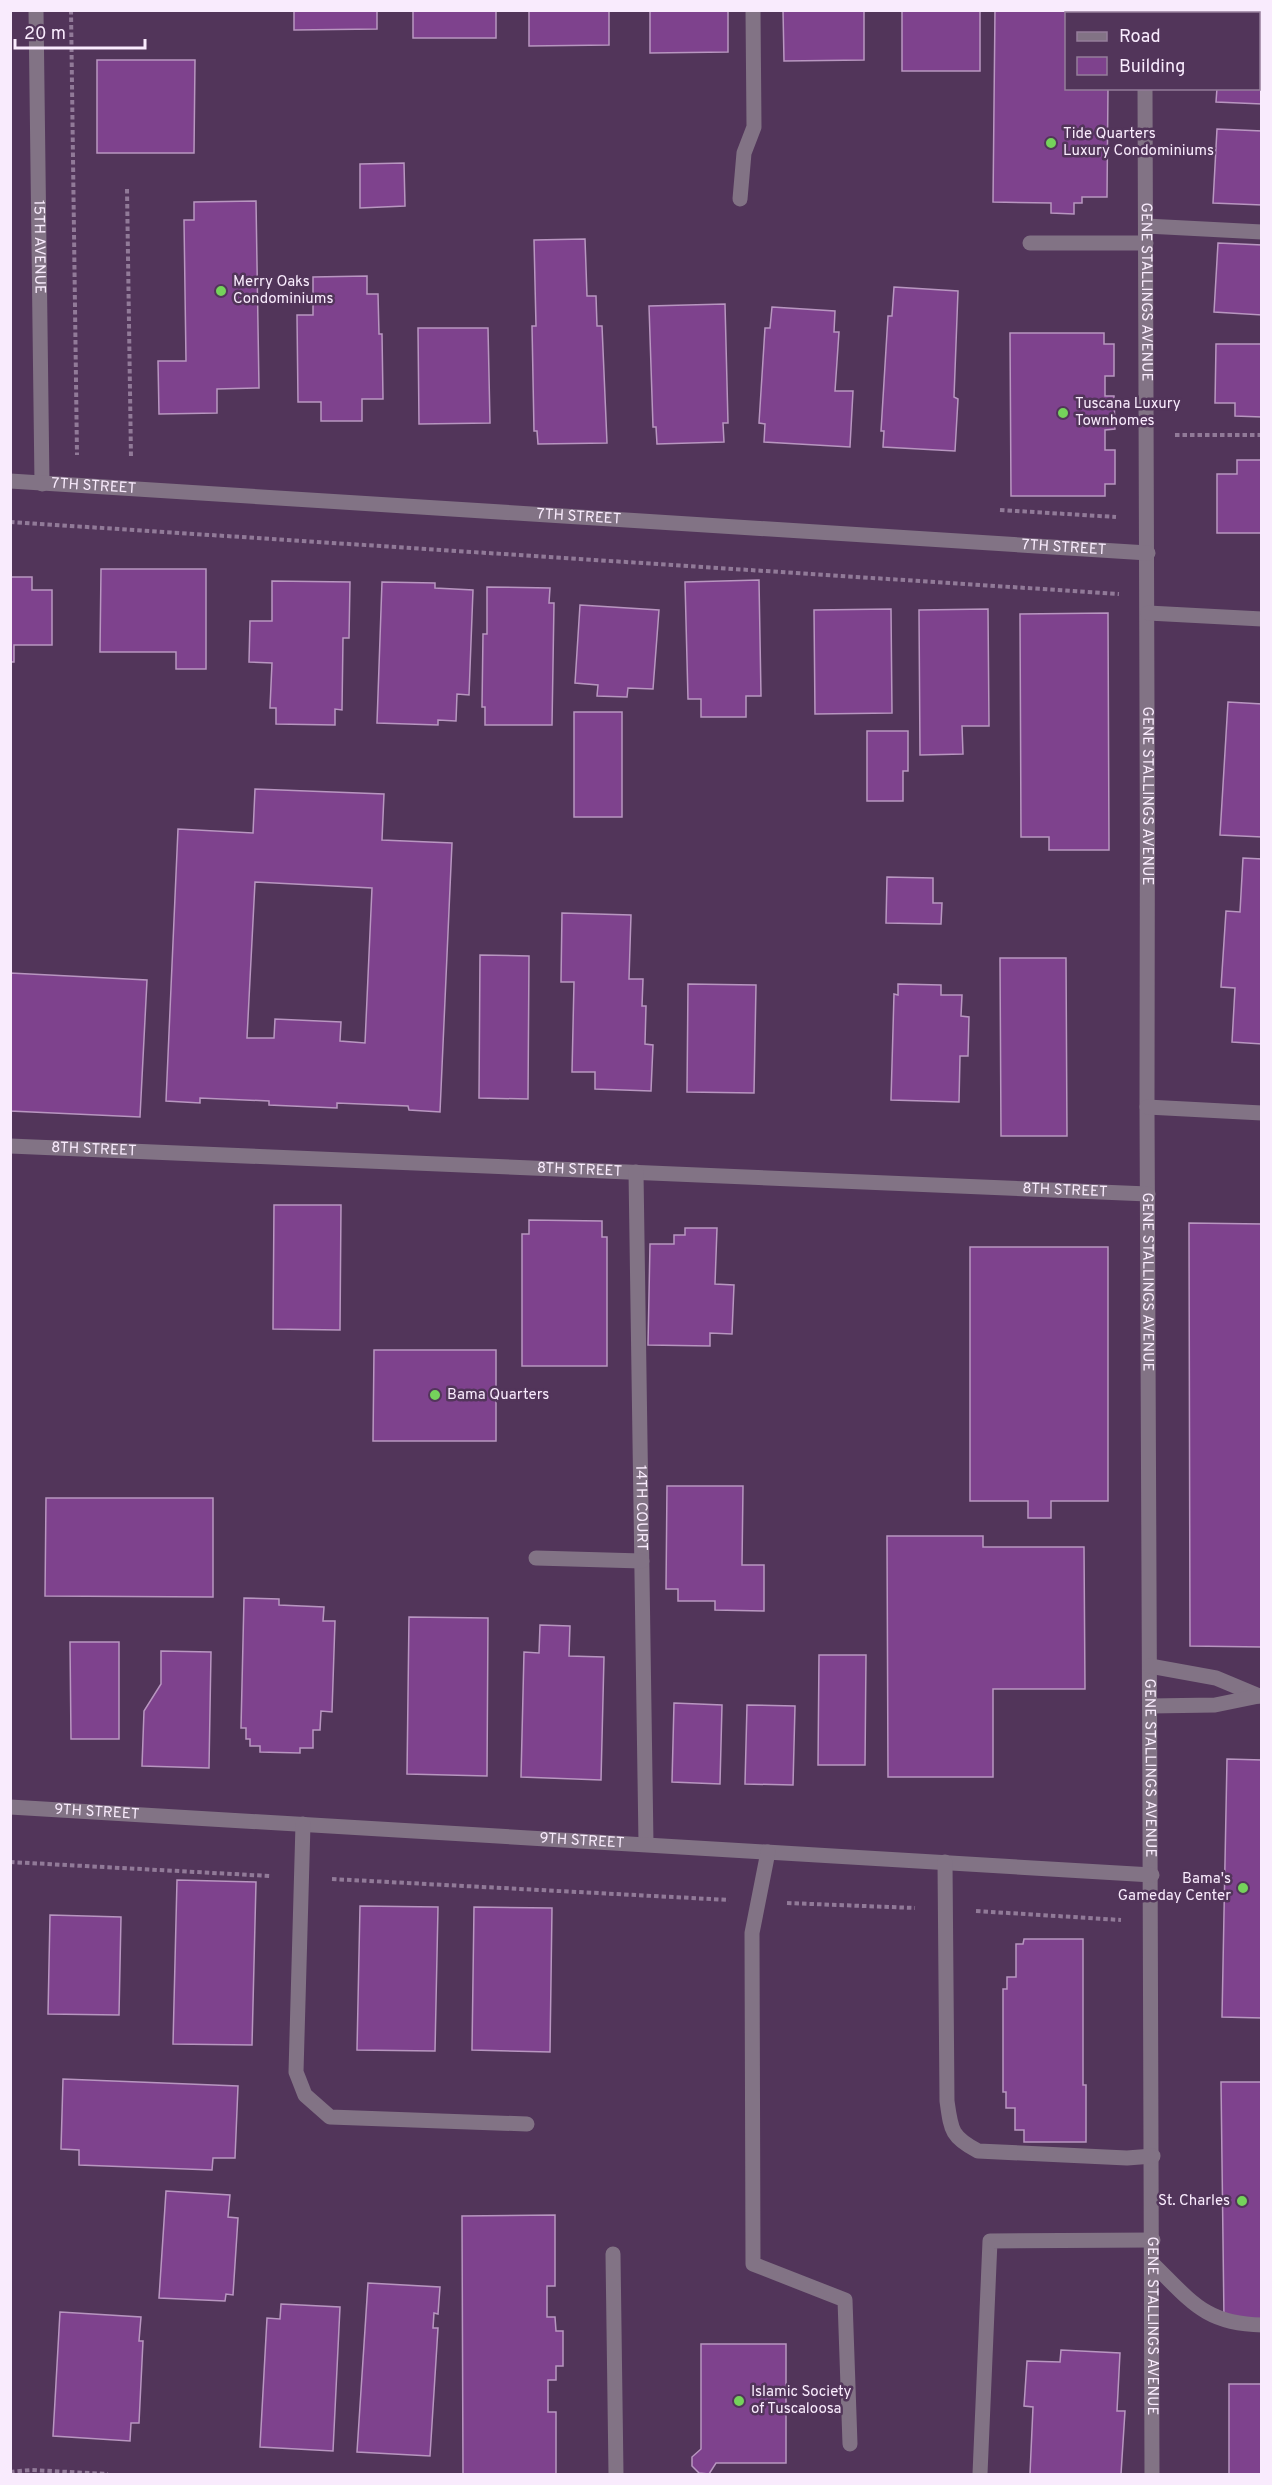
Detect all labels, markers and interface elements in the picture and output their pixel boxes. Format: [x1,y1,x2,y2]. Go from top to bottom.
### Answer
scale bar [15,12,146,50]
legend [1065,12,1260,90]
text: 20 m [24,23,66,46]
text: Road [1119,26,1161,49]
text: Building [1119,56,1185,79]
place label: Tide Quarters Luxury Condominiums [1063,125,1214,161]
marker: Tide Quarters Luxury Condominiums [1044,136,1058,150]
street label: 15TH AVENUE [29,200,49,294]
street label: GENE STALLINGS AVENUE [1136,203,1156,381]
place label: Merry Oaks Condominiums [233,273,334,309]
marker: Merry Oaks Condominiums [214,284,228,298]
place label: Tuscana Luxury Townhomes [1075,395,1181,431]
marker: Tuscana Luxury Townhomes [1056,406,1070,420]
street label: 7TH STREET [51,474,137,498]
street label: 7TH STREET [536,505,622,529]
street label: 7TH STREET [1021,536,1107,560]
street label: GENE STALLINGS AVENUE [1138,707,1157,885]
street label: 8TH STREET [51,1138,137,1161]
street label: 8TH STREET [536,1159,623,1181]
street label: 8TH STREET [1022,1179,1108,1202]
street label: GENE STALLINGS AVENUE [1138,1193,1157,1371]
place label: Bama Quarters [447,1386,549,1405]
marker: Bama Quarters [428,1388,442,1402]
street label: 14TH COURT [631,1465,651,1551]
street label: GENE STALLINGS AVENUE [1140,1679,1160,1857]
street label: 9TH STREET [54,1800,140,1824]
street label: 9TH STREET [539,1829,625,1853]
place label: Bama's Gameday Center [1118,1870,1231,1906]
marker: Bama's Gameday Center [1236,1881,1250,1895]
place label: St. Charles [1158,2192,1230,2211]
marker: St. Charles [1235,2194,1249,2208]
street label: GENE STALLINGS AVENUE [1142,2237,1162,2415]
place label: Islamic Society of Tuscaloosa [751,2383,851,2419]
marker: Islamic Society of Tuscaloosa [732,2394,746,2408]

